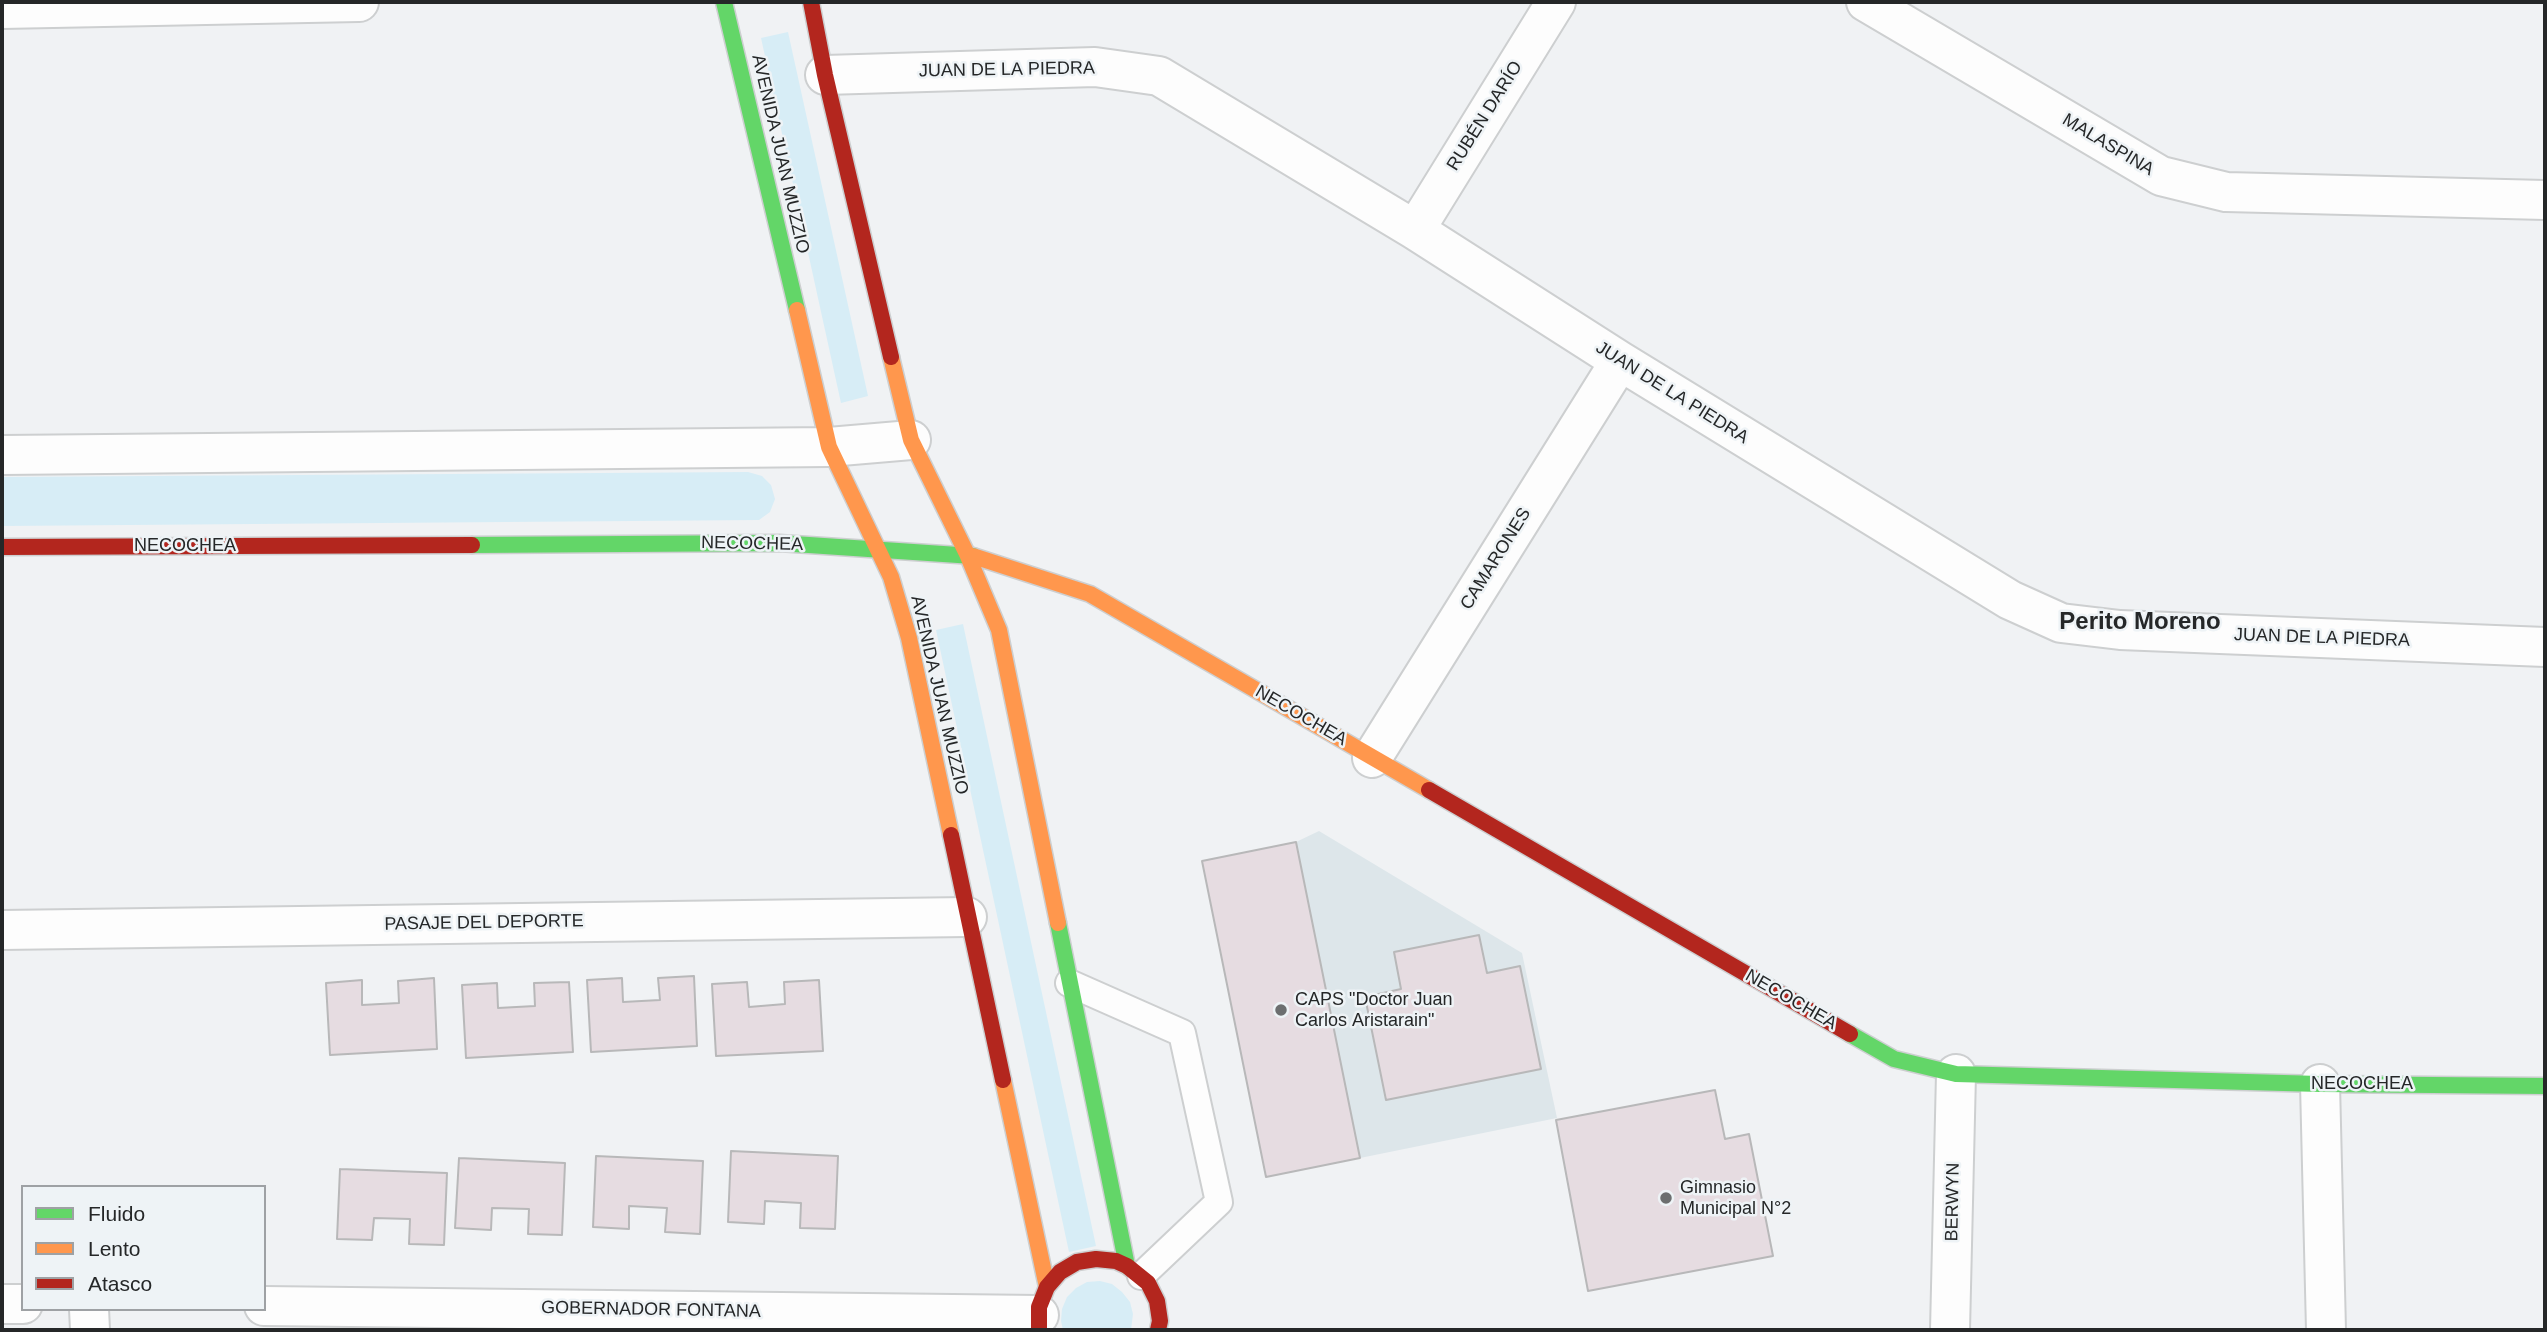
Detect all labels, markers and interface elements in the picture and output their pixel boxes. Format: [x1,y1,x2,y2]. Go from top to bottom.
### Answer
street label: AVENIDA JUAN MUZZIO [747,52,813,256]
street label: RUBÉN DARÍO [1443,57,1527,175]
street label: JUAN DE LA PIEDRA [919,58,1095,82]
street label: MALASPINA [2058,109,2158,181]
street label: JUAN DE LA PIEDRA [1592,337,1752,449]
street label: CAMARONES [1456,504,1536,614]
street label: NECOCHEA [701,532,803,556]
street label: NECOCHEA [134,535,236,557]
street label: AVENIDA JUAN MUZZIO [906,593,972,797]
district label: Perito Moreno [2059,608,2221,636]
street label: JUAN DE LA PIEDRA [2234,624,2410,652]
street label: NECOCHEA [1251,681,1351,751]
street label: PASAJE DEL DEPORTE [384,910,584,936]
street label: NECOCHEA [1741,965,1841,1035]
place label: CAPS "Doctor Juan Carlos Aristarain" [1295,989,1452,1032]
marker: CAPS "Doctor Juan Carlos Aristarain" [1273,1002,1289,1018]
street label: NECOCHEA [2311,1073,2413,1095]
street label: BERWYN [1942,1162,1964,1242]
place label: Gimnasio Municipal N°2 [1680,1177,1791,1220]
legend [21,1185,266,1311]
marker: Gimnasio Municipal N°2 [1658,1190,1674,1206]
text: Fluido [88,1202,145,1225]
text: Lento [88,1237,141,1260]
text: Atasco [88,1272,152,1295]
street label: GOBERNADOR FONTANA [541,1297,761,1323]

